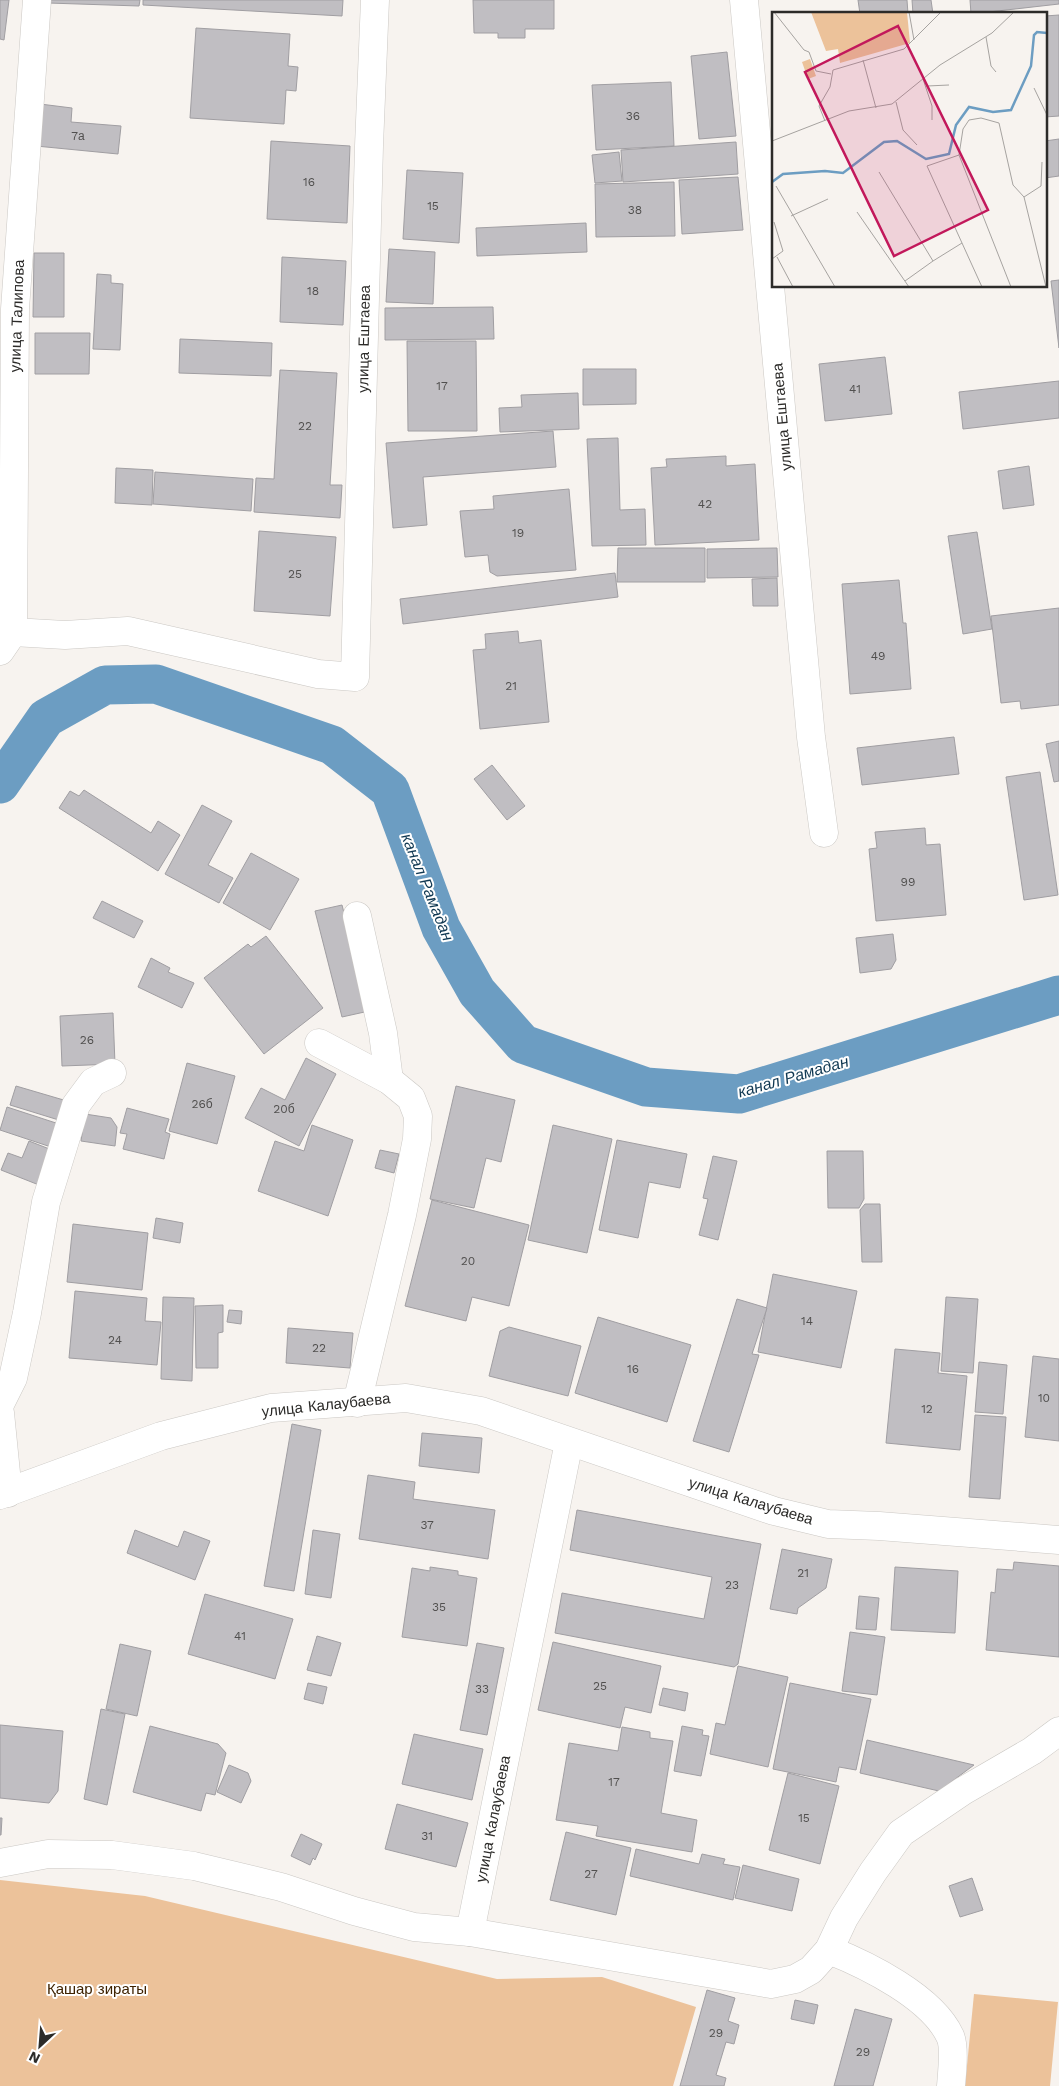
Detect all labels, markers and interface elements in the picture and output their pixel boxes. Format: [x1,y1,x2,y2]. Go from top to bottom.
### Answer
inset map [772,12,1046,288]
house number: 36 [626,109,640,123]
house number: 7а [71,129,85,143]
house number: 16 [303,175,315,189]
house number: 15 [427,199,439,213]
house number: 38 [628,203,642,217]
street label: улица Талипова [6,259,28,373]
house number: 18 [307,284,319,298]
street label: улица Ештаева [354,284,374,393]
street label: улица Ештаева [768,362,796,472]
house number: 17 [436,379,448,393]
house number: 41 [849,382,861,396]
house number: 22 [298,419,312,433]
house number: 42 [698,497,712,511]
house number: 19 [512,526,524,540]
house number: 25 [288,567,302,581]
house number: 49 [871,649,885,663]
house number: 21 [505,679,517,693]
water label: канал Рамадан [397,831,458,944]
house number: 99 [901,875,915,889]
house number: 26 [80,1033,94,1047]
water label: канал Рамадан [736,1052,851,1101]
house number: 26б [191,1097,213,1111]
house number: 20б [273,1102,295,1116]
house number: 20 [461,1254,475,1268]
house number: 14 [801,1314,813,1328]
house number: 24 [108,1333,122,1347]
house number: 22 [312,1341,326,1355]
house number: 16 [627,1362,639,1376]
street label: улица Калаубаева [261,1389,392,1421]
house number: 10 [1038,1391,1050,1405]
house number: 12 [921,1402,933,1416]
street label: улица Калаубаева [687,1474,816,1529]
house number: 37 [420,1518,434,1532]
house number: 21 [797,1566,809,1580]
house number: 23 [725,1578,739,1592]
house number: 35 [432,1600,446,1614]
house number: 41 [234,1629,246,1643]
house number: 25 [593,1679,607,1693]
house number: 33 [475,1682,489,1696]
street label: улица Калаубаева [472,1753,514,1884]
house number: 17 [608,1775,620,1789]
house number: 15 [798,1811,810,1825]
house number: 31 [421,1829,433,1843]
house number: 27 [584,1867,598,1881]
park label: Қашар зираты [47,1980,147,1998]
north arrow [15,2021,65,2071]
house number: 29 [709,2026,723,2040]
house number: 29 [856,2045,870,2059]
text: N [26,2048,42,2067]

